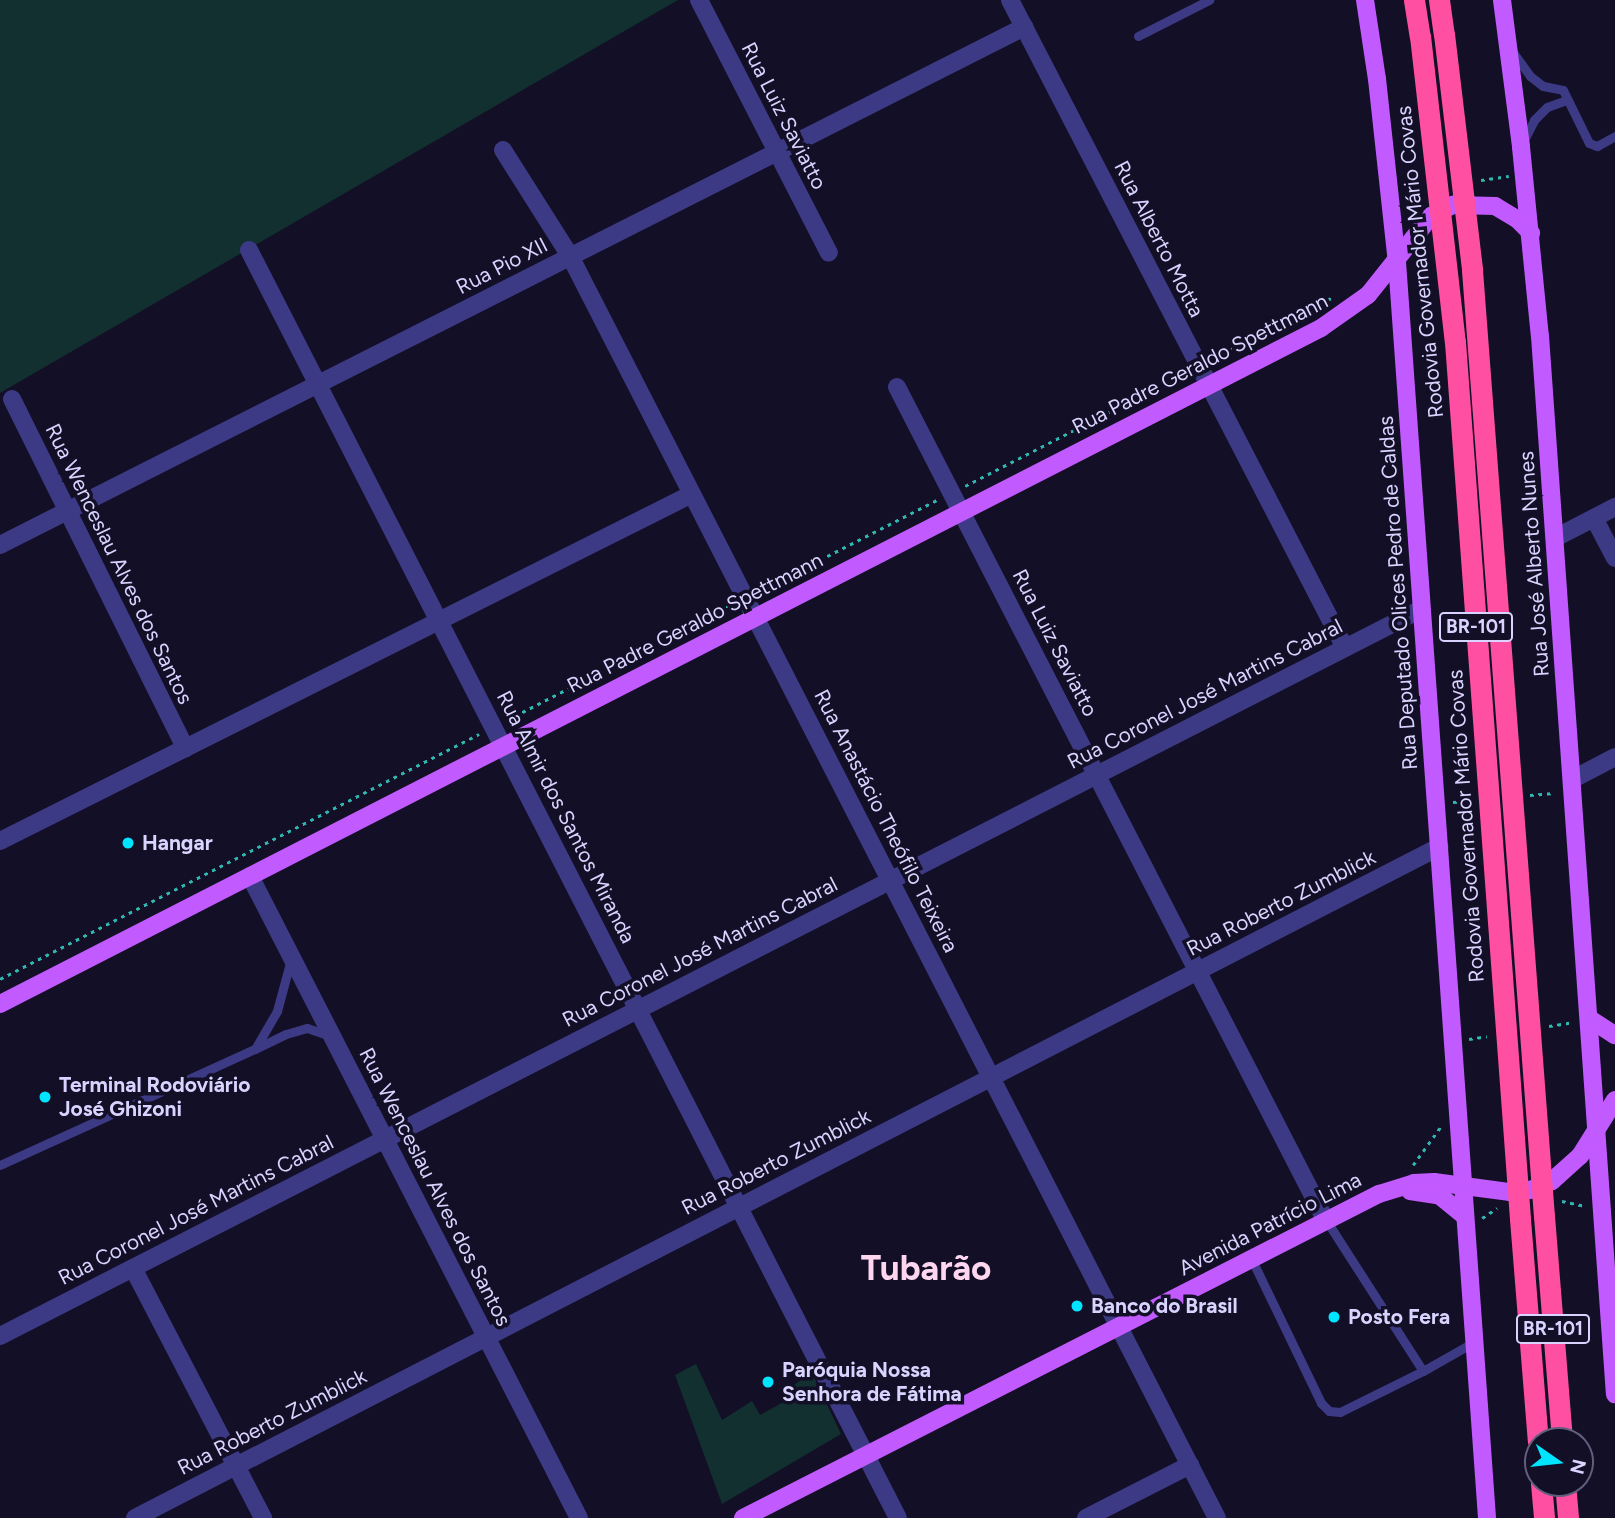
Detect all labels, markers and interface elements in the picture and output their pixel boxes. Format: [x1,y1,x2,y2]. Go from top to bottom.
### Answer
street label: Rua Luiz Saviatto [736,38,832,194]
street label: Rodovia Governador Mário Covas [1391,105,1449,419]
street label: Rua Alberto Motta [1109,157,1209,321]
street label: Rua Pio XII [452,232,552,300]
street label: Rua Padre Geraldo Spettmann [1068,288,1332,440]
street label: Rua Deputado Olices Pedro de Caldas [1373,415,1423,771]
street label: Rua Wenceslau Alves dos Santos [40,420,198,708]
street label: Rua José Alberto Nunes [1514,450,1554,678]
street label: Rua Padre Geraldo Spettmann [563,547,827,699]
street label: Rua Luiz Saviatto [1007,565,1103,721]
road number: BR-101 [1438,612,1514,642]
street label: Rua Coronel José Martins Cabral [1063,613,1347,775]
street label: Rodovia Governador Mário Covas [1442,669,1490,983]
street label: Rua Anastácio Theófilo Teixeira [809,685,963,957]
street label: Rua Almir dos Santos Miranda [491,687,641,947]
place label: Hangar [142,830,213,856]
marker: Hangar [120,835,136,851]
street label: Rua Roberto Zumblick [1182,844,1380,962]
street label: Rua Coronel José Martins Cabral [558,871,842,1033]
street label: Rua Wenceslau Alves dos Santos [354,1044,516,1330]
place label: Terminal Rodoviário José Ghizoni [59,1072,250,1122]
marker: Terminal Rodoviário José Ghizoni [37,1089,53,1105]
street label: Rua Roberto Zumblick [677,1103,875,1221]
street label: Rua Coronel José Martins Cabral [54,1129,338,1291]
street label: Avenida Patrício Lima [1175,1167,1365,1281]
district label: Tubarão [861,1247,991,1289]
place label: Banco do Brasil [1091,1293,1238,1319]
marker: Banco do Brasil [1069,1298,1085,1314]
place label: Posto Fera [1348,1304,1450,1330]
marker: Posto Fera [1326,1309,1342,1325]
road number: BR-101 [1514,1314,1592,1344]
place label: Paróquia Nossa Senhora de Fátima [782,1357,962,1407]
street label: Rua Roberto Zumblick [173,1363,371,1481]
marker: Paróquia Nossa Senhora de Fátima [760,1374,776,1390]
north arrow [1524,1427,1594,1497]
text: N [1565,1457,1591,1477]

